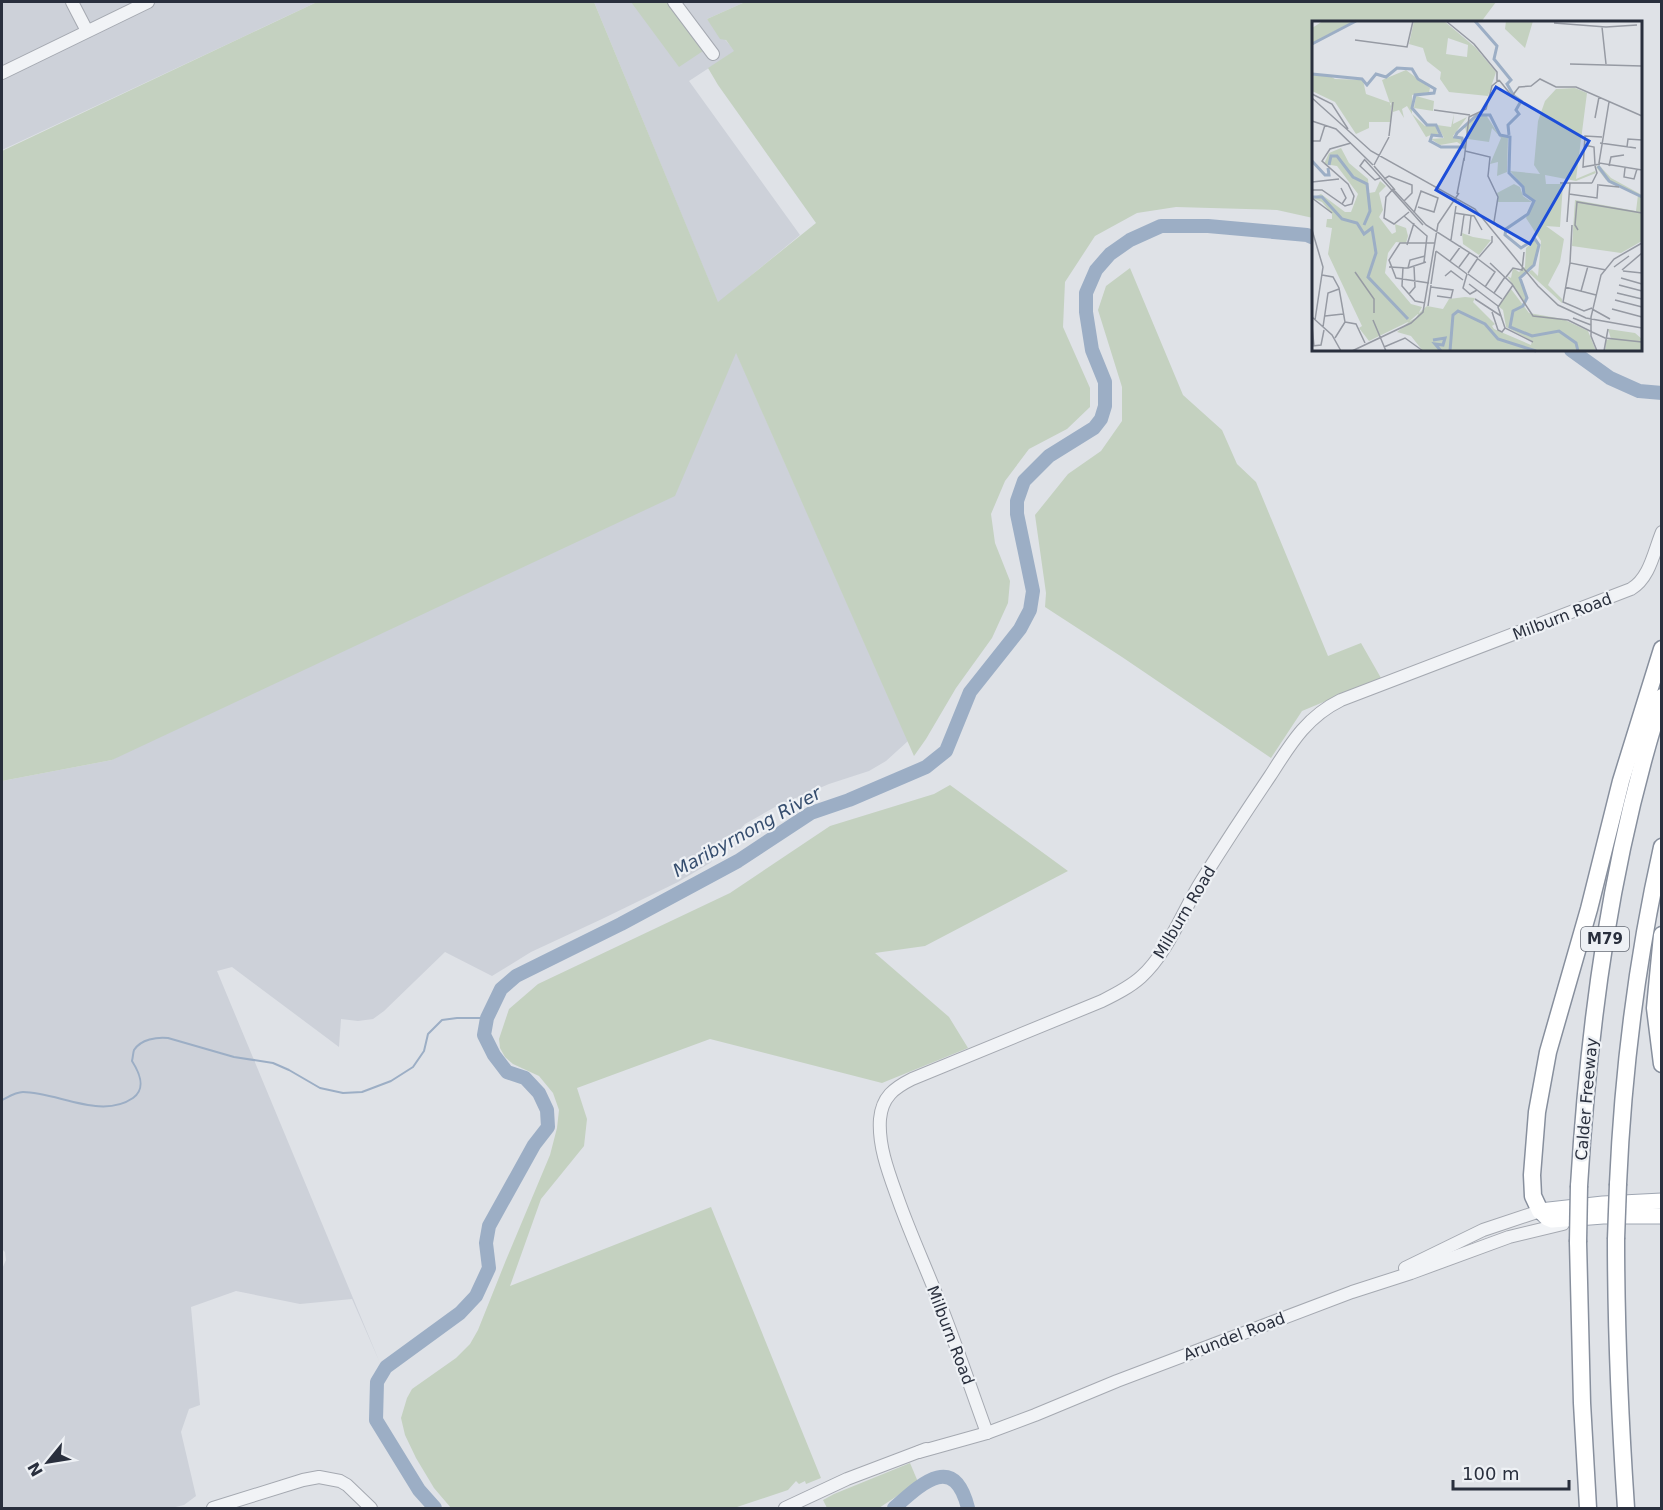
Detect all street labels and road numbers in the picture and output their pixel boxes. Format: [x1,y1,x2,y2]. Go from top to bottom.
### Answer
street label: Milburn Road [1510,589,1614,644]
street label: Milburn Road [1149,863,1220,962]
road number: M79 [1581,927,1629,951]
street label: Calder Freeway [1572,1037,1601,1161]
street label: Milburn Road [923,1283,978,1387]
street label: Arundel Road [1181,1308,1288,1365]

